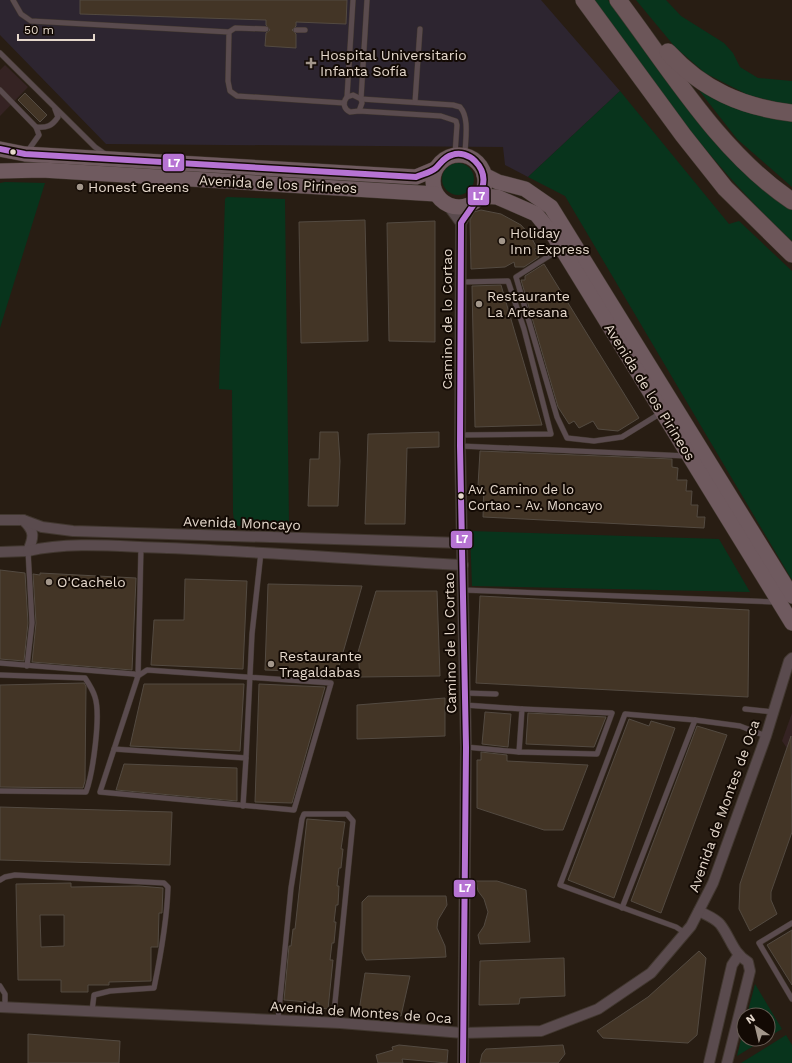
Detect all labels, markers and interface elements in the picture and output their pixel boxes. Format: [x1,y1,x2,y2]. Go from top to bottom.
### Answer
scale bar [18,16,94,42]
text: 50 m [24,23,54,37]
place label: Hospital Universitario Infanta Sofía [320,47,467,79]
marker: Hospital Universitario Infanta Sofía [305,57,317,69]
unlabelled marker [8,147,18,157]
line badge: L7 [162,153,185,172]
text: L7 [168,157,180,170]
street label: Avenida de los Pirineos [199,172,357,196]
place label: Honest Greens [88,179,189,195]
marker: Honest Greens [75,182,85,192]
line badge: L7 [467,186,490,206]
text: L7 [473,190,485,203]
place label: Holiday Inn Express [510,225,590,257]
marker: Holiday Inn Express [497,236,507,246]
street label: Camino de lo Cortao [439,248,455,390]
place label: Restaurante La Artesana [487,288,570,320]
marker: Restaurante La Artesana [474,299,484,309]
street label: Avenida de los Pirineos [601,321,699,463]
place label: Av. Camino de lo Cortao - Av. Moncayo [468,482,603,513]
marker: Av. Camino de lo Cortao - Av. Moncayo [456,491,466,501]
street label: Avenida Moncayo [183,513,301,533]
line badge: L7 [450,530,473,549]
text: L7 [456,533,468,546]
street label: Camino de lo Cortao [441,572,459,714]
place label: O'Cachelo [57,574,126,590]
marker: O'Cachelo [44,577,54,587]
place label: Restaurante Tragaldabas [279,648,362,680]
marker: Restaurante Tragaldabas [266,659,276,669]
street label: Avenida de Montes de Oca [685,718,763,894]
line badge: L7 [453,879,476,898]
text: L7 [459,882,471,895]
street label: Avenida de Montes de Oca [270,998,452,1026]
north arrow [736,1007,776,1047]
text: N [743,1012,758,1027]

